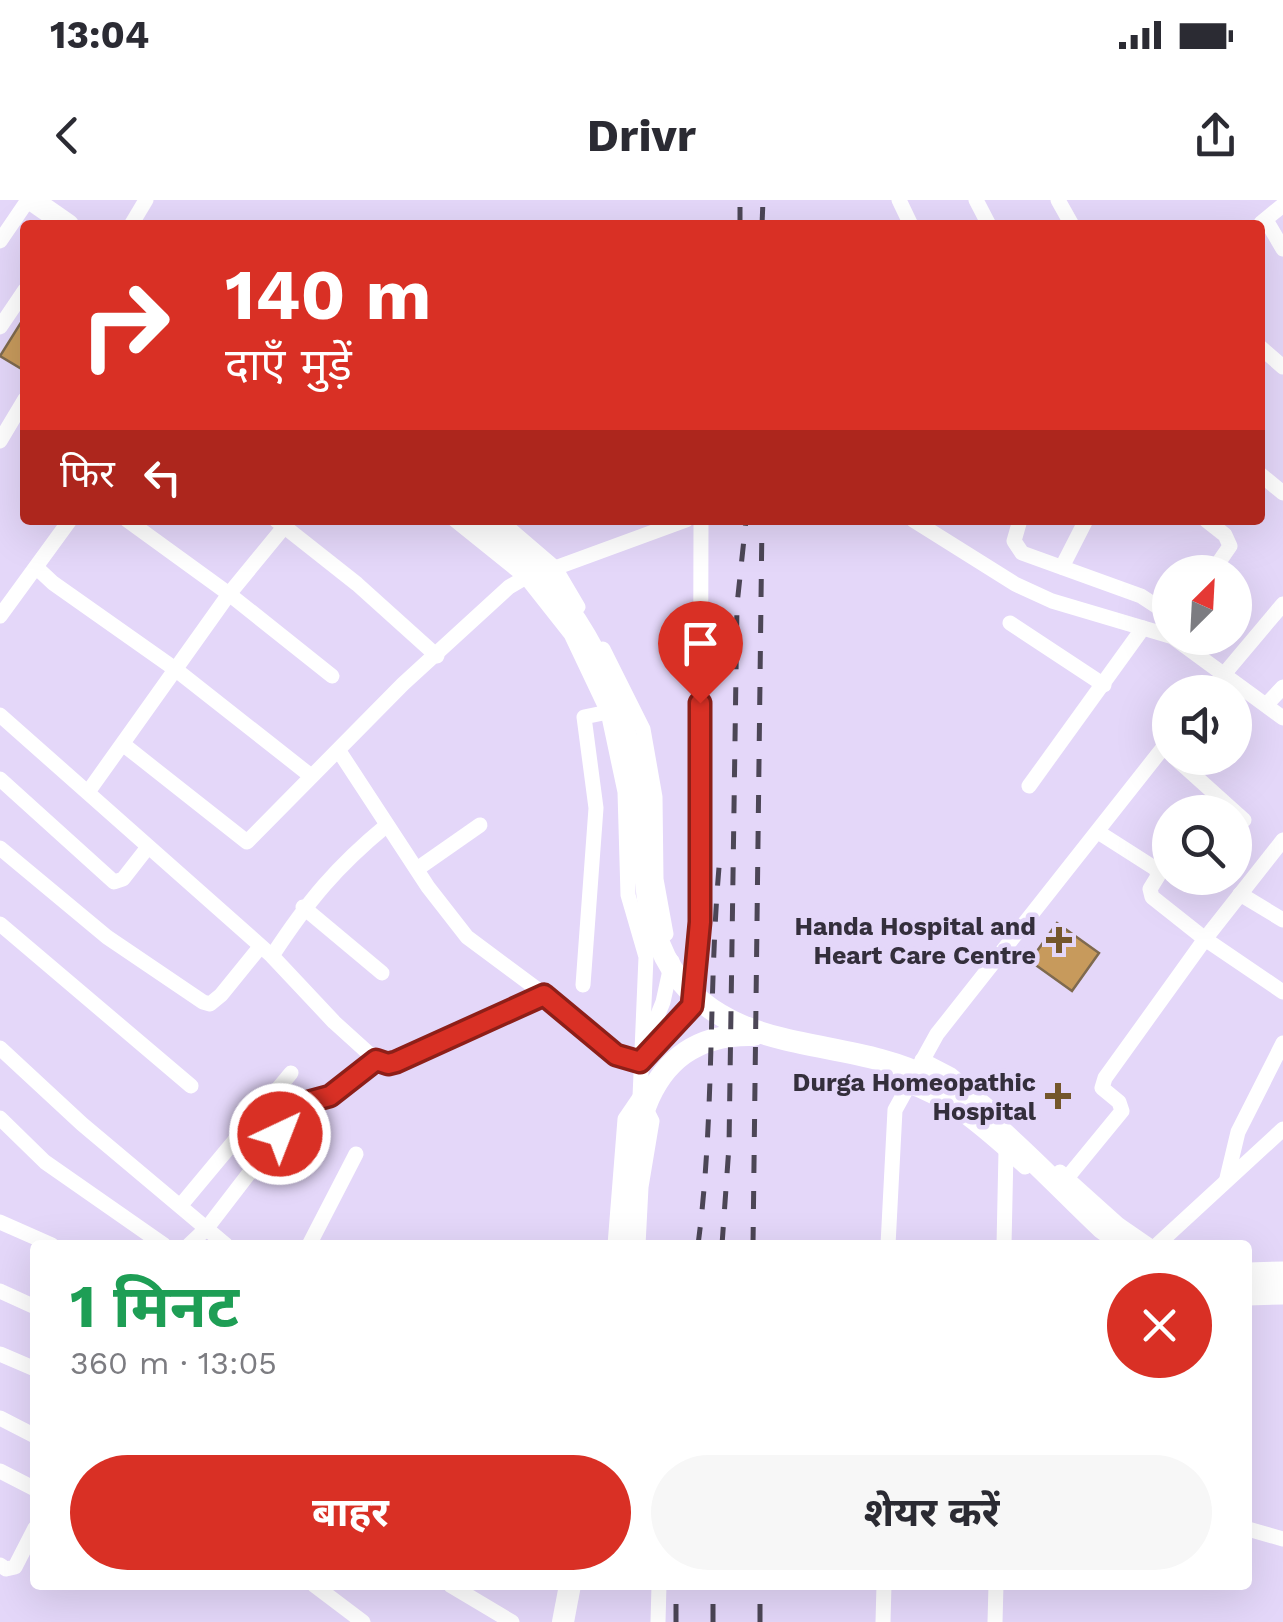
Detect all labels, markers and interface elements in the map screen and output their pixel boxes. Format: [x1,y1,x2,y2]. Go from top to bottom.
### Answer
text: 13:04 [50,13,149,57]
icon: back [40,108,95,163]
icon: share [1188,108,1243,163]
text: Drivr [587,109,696,162]
text: 140 m [225,254,431,336]
icon: right [60,260,190,390]
text: दाएँ मुड़ें [225,338,352,391]
icon: left [135,450,190,505]
text: फिर [60,452,115,496]
north arrow [1152,555,1252,655]
map controls [1152,555,1252,895]
pin [658,601,743,704]
icon: arrive [673,616,728,671]
button: sound [1152,675,1252,775]
button: search [1152,795,1252,895]
place label: Handa Hospital and Heart Care Centre [795,912,1036,970]
marker: Handa Hospital and Heart Care Centre [1046,927,1072,953]
place label: Durga Homeopathic Hospital [793,1068,1037,1126]
position arrow [228,1082,332,1186]
marker: Durga Homeopathic Hospital [1045,1083,1071,1109]
text: 1 मिनट [70,1271,239,1342]
button: close [1107,1273,1212,1378]
text: 360 m · 13:05 [70,1344,277,1382]
button: बाहर [70,1455,631,1570]
button: शेयर करें [651,1455,1212,1570]

